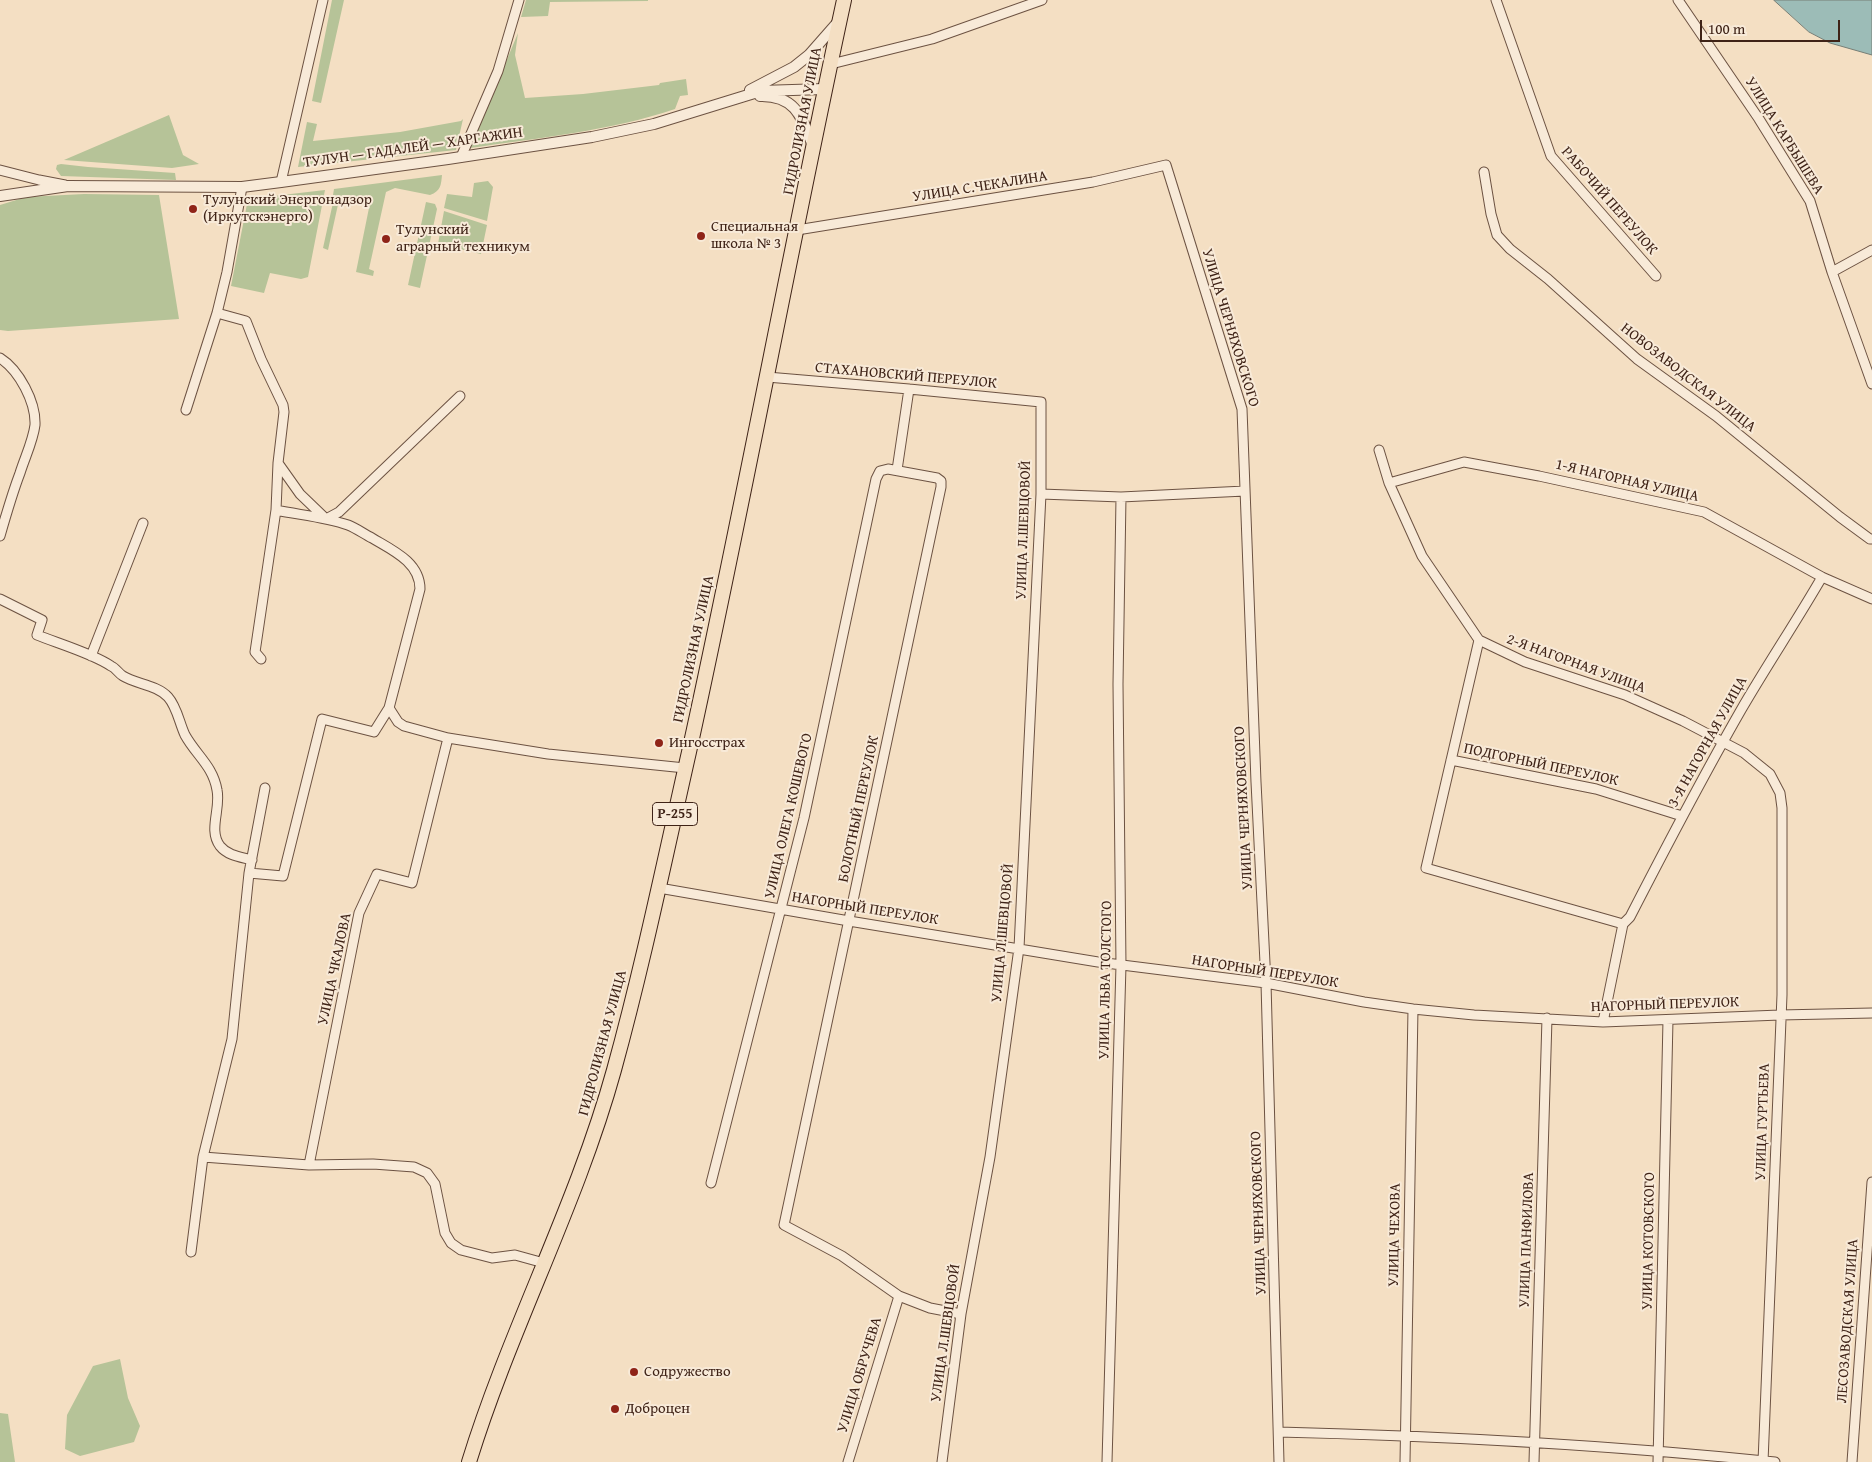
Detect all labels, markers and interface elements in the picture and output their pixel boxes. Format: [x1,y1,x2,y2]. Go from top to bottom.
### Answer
scale bar [1702,10,1842,42]
text: 100 m [1708,18,1745,39]
street label: ГИДРОЛИЗНАЯ УЛИЦА [780,46,826,196]
street label: УЛИЦА КАРБЫШЕВА [1741,74,1827,198]
street label: ТУЛУН — ГАДАЛЕЙ — ХАРГАЖИН [302,124,524,172]
street label: РАБОЧИЙ ПЕРЕУЛОК [1557,143,1661,259]
street label: УЛИЦА С.ЧЕКАЛИНА [911,167,1049,207]
place label: Тулунский Энергонадзор (Иркутскэнерго) [203,191,372,226]
marker: Тулунский Энергонадзор (Иркутскэнерго) [187,203,199,215]
place label: Специальная школа № 3 [711,218,798,253]
place label: Тулунский аграрный техникум [396,221,530,256]
marker: Специальная школа № 3 [695,230,707,242]
marker: Тулунский аграрный техникум [380,233,392,245]
street label: УЛИЦА ЧЕРНЯХОВСКОГО [1197,247,1263,409]
street label: НОВОЗАВОДСКАЯ УЛИЦА [1617,320,1759,436]
street label: СТАХАНОВСКИЙ ПЕРЕУЛОК [814,359,998,393]
street label: 1-Я НАГОРНАЯ УЛИЦА [1554,456,1700,506]
street label: УЛИЦА Л.ШЕВЦОВОЙ [1013,460,1035,600]
street label: ГИДРОЛИЗНАЯ УЛИЦА [670,574,718,724]
street label: 2-Я НАГОРНАЯ УЛИЦА [1504,630,1648,698]
street label: 3-Я НАГОРНАЯ УЛИЦА [1665,673,1751,811]
street label: УЛИЦА ЧЕРНЯХОВСКОГО [1231,726,1257,890]
street label: УЛИЦА ОЛЕГА КОШЕВОГО [761,732,817,900]
place label: Ингосстрах [669,734,745,752]
street label: БОЛОТНЫЙ ПЕРЕУЛОК [835,734,883,884]
marker: Ингосстрах [653,737,665,749]
street label: ПОДГОРНЫЙ ПЕРЕУЛОК [1462,740,1620,790]
road number: Р-255 [652,802,698,826]
street label: УЛИЦА Л.ШЕВЦОВОЙ [988,863,1018,1003]
street label: НАГОРНЫЙ ПЕРЕУЛОК [790,889,940,929]
street label: УЛИЦА ЛЬВА ТОЛСТОГО [1096,900,1116,1060]
street label: УЛИЦА ЧКАЛОВА [314,911,356,1027]
street label: НАГОРНЫЙ ПЕРЕУЛОК [1190,952,1340,992]
street label: ГИДРОЛИЗНАЯ УЛИЦА [575,968,631,1118]
street label: НАГОРНЫЙ ПЕРЕУЛОК [1591,993,1739,1017]
street label: УЛИЦА ГУРТЬЕВА [1752,1063,1774,1181]
street label: УЛИЦА ЧЕРНЯХОВСКОГО [1247,1131,1271,1295]
street label: УЛИЦА ПАНФИЛОВА [1516,1172,1538,1308]
street label: УЛИЦА КОТОВСКОГО [1639,1172,1659,1310]
street label: УЛИЦА ЧЕХОВА [1385,1183,1405,1287]
street label: ЛЕСОЗАВОДСКАЯ УЛИЦА [1833,1238,1863,1404]
street label: УЛИЦА Л.ШЕВЦОВОЙ [927,1263,965,1403]
street label: УЛИЦА ОБРУЧЕВА [834,1315,886,1435]
place label: Содружество [644,1363,731,1381]
marker: Содружество [628,1366,640,1378]
place label: Доброцен [625,1400,690,1418]
marker: Доброцен [609,1403,621,1415]

